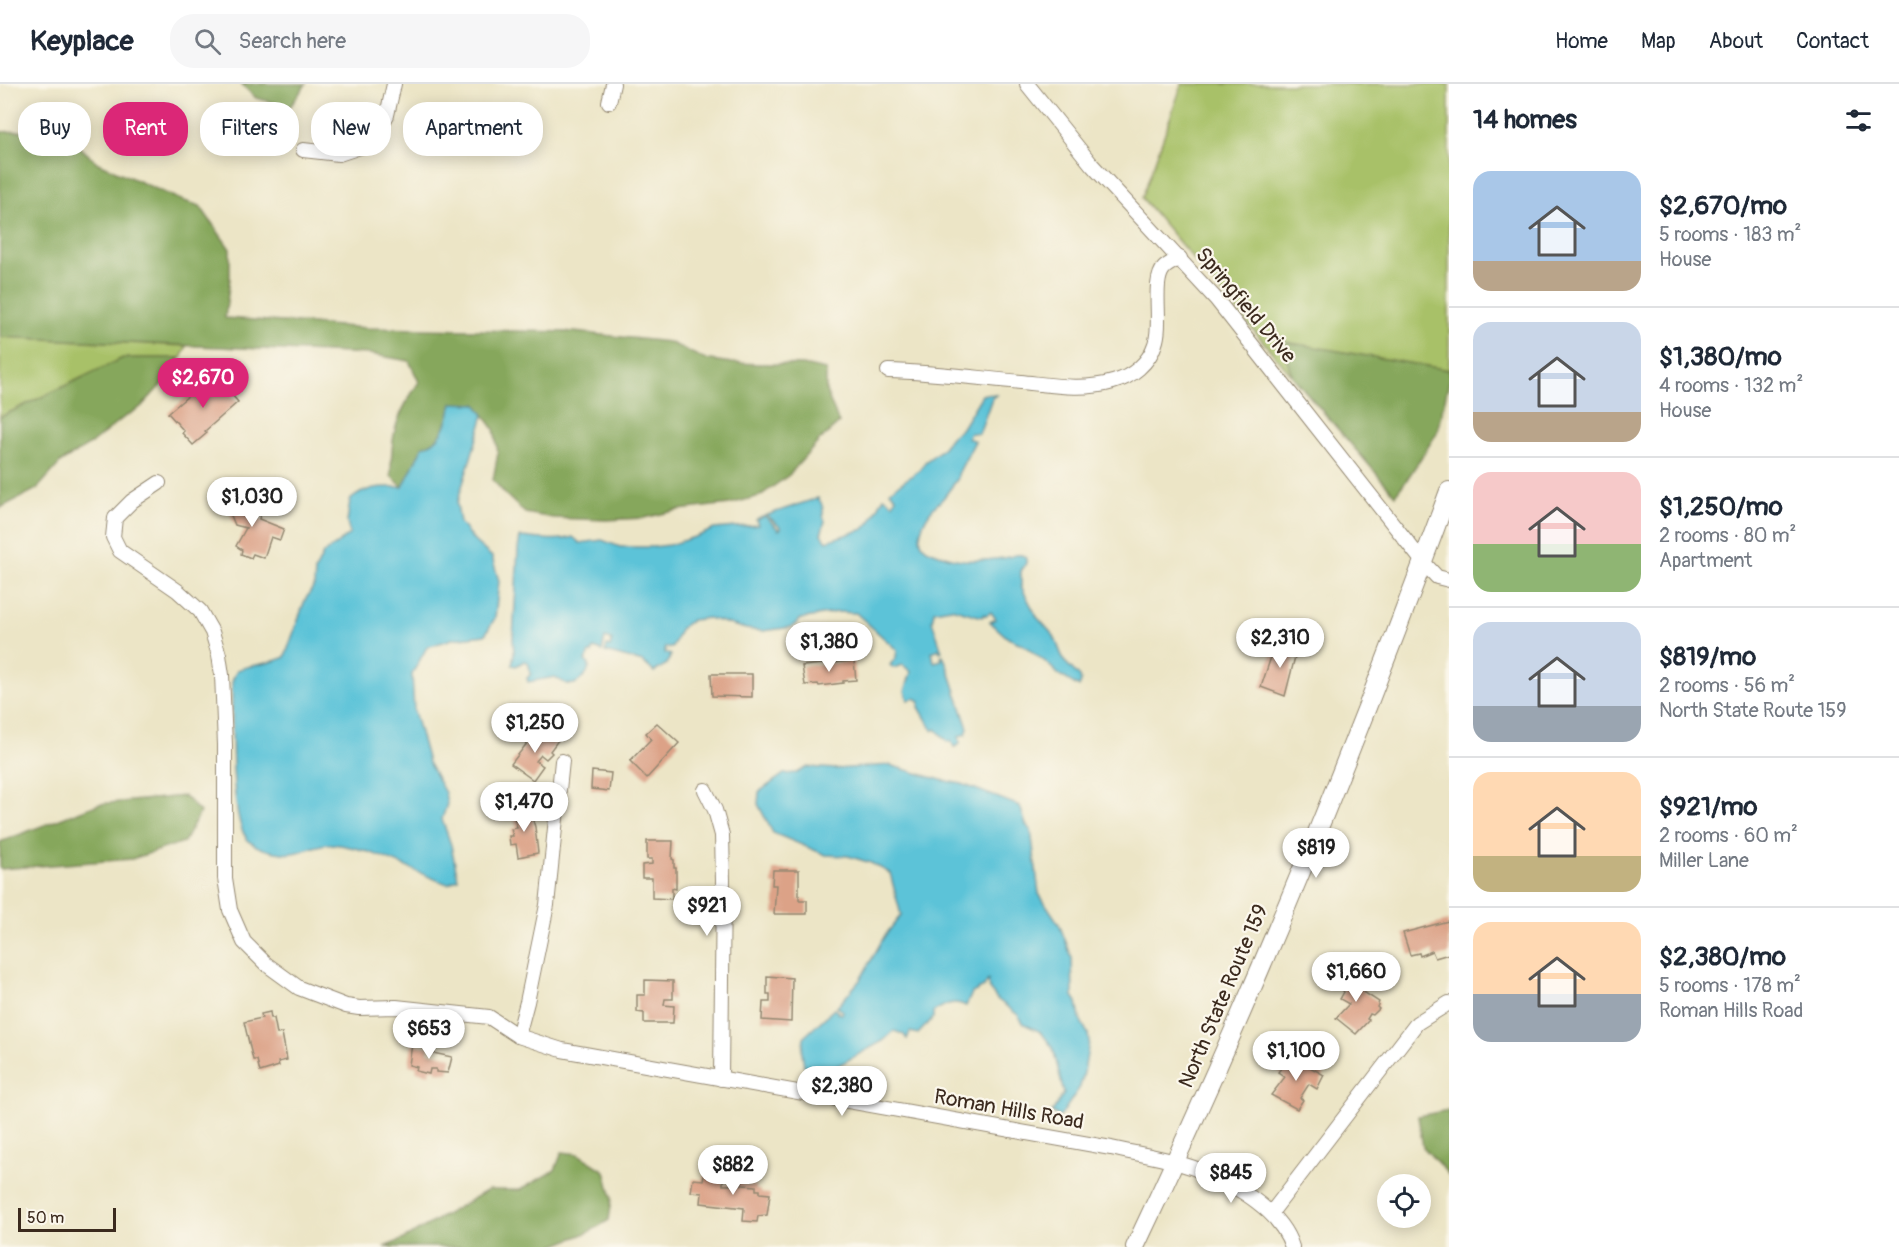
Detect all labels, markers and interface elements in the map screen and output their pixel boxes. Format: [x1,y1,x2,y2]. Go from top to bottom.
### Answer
search box [170,14,590,68]
text: Keyplace [30,24,134,59]
icon: search [191,25,224,58]
text: Search here [239,27,346,55]
text: Home [1555,28,1608,55]
text: Map [1641,28,1676,55]
text: About [1709,28,1763,55]
text: Contact [1796,28,1869,55]
chip: Buy [18,102,91,156]
chip: Rent [103,102,188,156]
chip: Filters [200,102,299,156]
chip: New [311,102,391,156]
chip: Apartment [403,102,543,156]
text: 14 homes [1473,104,1577,136]
icon: filters [1842,104,1875,137]
text: $2,670/mo [1659,190,1787,222]
icon: home [1521,195,1593,267]
text: 5 rooms · 183 m² [1659,222,1801,247]
street label: Springfield Drive [1189,242,1302,369]
text: House [1659,247,1711,272]
text: $1,380/mo [1659,341,1782,373]
icon: home [1521,346,1593,418]
pin: $2,670 [154,358,252,409]
text: $2,670 [172,365,234,390]
text: 4 rooms · 132 m² [1659,373,1803,398]
text: House [1659,398,1711,423]
pin: $1,030 [203,477,301,528]
text: $1,030 [221,484,283,509]
text: $1,250/mo [1659,491,1783,523]
icon: home [1521,496,1593,568]
text: 2 rooms · 80 m² [1659,523,1796,548]
text: Apartment [1659,548,1752,573]
pin: $2,310 [1231,618,1329,669]
pin: $1,380 [780,622,878,673]
text: $2,310 [1250,625,1310,650]
text: $1,380 [800,629,858,654]
text: $819/mo [1659,641,1756,673]
icon: home [1521,646,1593,718]
text: 2 rooms · 56 m² [1659,673,1795,698]
text: North State Route 159 [1659,698,1846,723]
pin: $1,250 [486,703,584,754]
text: $1,250 [505,710,565,735]
pin: $1,470 [475,782,573,833]
text: $1,470 [494,789,554,814]
text: $921/mo [1659,791,1758,823]
icon: home [1521,796,1593,868]
text: 2 rooms · 60 m² [1659,823,1798,848]
pin: $819 [1280,828,1352,879]
text: $819 [1296,835,1336,860]
text: Miller Lane [1659,848,1749,873]
pin: $921 [671,886,743,937]
text: $921 [687,893,727,918]
street label: North State Route 159 [1173,900,1274,1092]
text: $2,380/mo [1659,941,1786,973]
icon: home [1521,946,1593,1018]
pin: $1,660 [1307,952,1405,1003]
text: $1,660 [1326,959,1386,984]
text: 5 rooms · 178 m² [1659,973,1801,998]
text: Roman Hills Road [1659,998,1803,1023]
pin: $653 [393,1009,465,1060]
text: $653 [407,1016,451,1041]
pin: $1,100 [1247,1031,1345,1082]
text: $1,100 [1267,1038,1325,1063]
pin: $2,380 [793,1066,891,1117]
text: $2,380 [811,1073,873,1098]
street label: Roman Hills Road [932,1083,1086,1136]
pin: $882 [697,1145,769,1196]
text: $882 [712,1152,754,1177]
pin: $845 [1195,1153,1267,1204]
text: $845 [1209,1160,1253,1185]
map controls [1377,1174,1431,1228]
button: locate [1377,1174,1431,1228]
scale bar [18,1205,116,1232]
text: 50 m [27,1208,64,1228]

